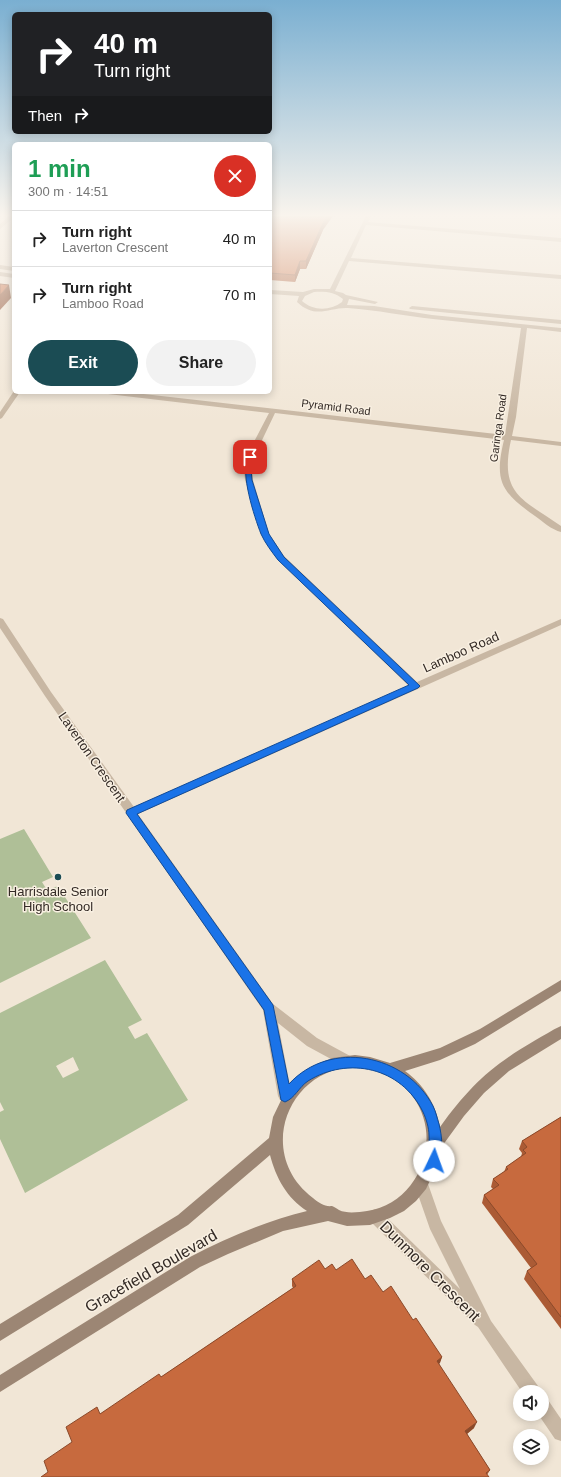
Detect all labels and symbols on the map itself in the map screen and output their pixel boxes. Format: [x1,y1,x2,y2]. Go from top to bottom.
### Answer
street label: Garinga Road [487,393,509,463]
street label: Pyramid Road [301,397,371,417]
pin [233,440,267,474]
street label: Lamboo Road [421,629,501,675]
street label: Laverton Crescent [55,709,129,805]
marker: Harrisdale Senior High School [53,872,63,882]
place label: Harrisdale Senior High School [8,884,109,914]
position arrow [413,1140,455,1182]
street label: Dunmore Crescent [377,1218,484,1325]
street label: Gracefield Boulevard [82,1226,220,1316]

